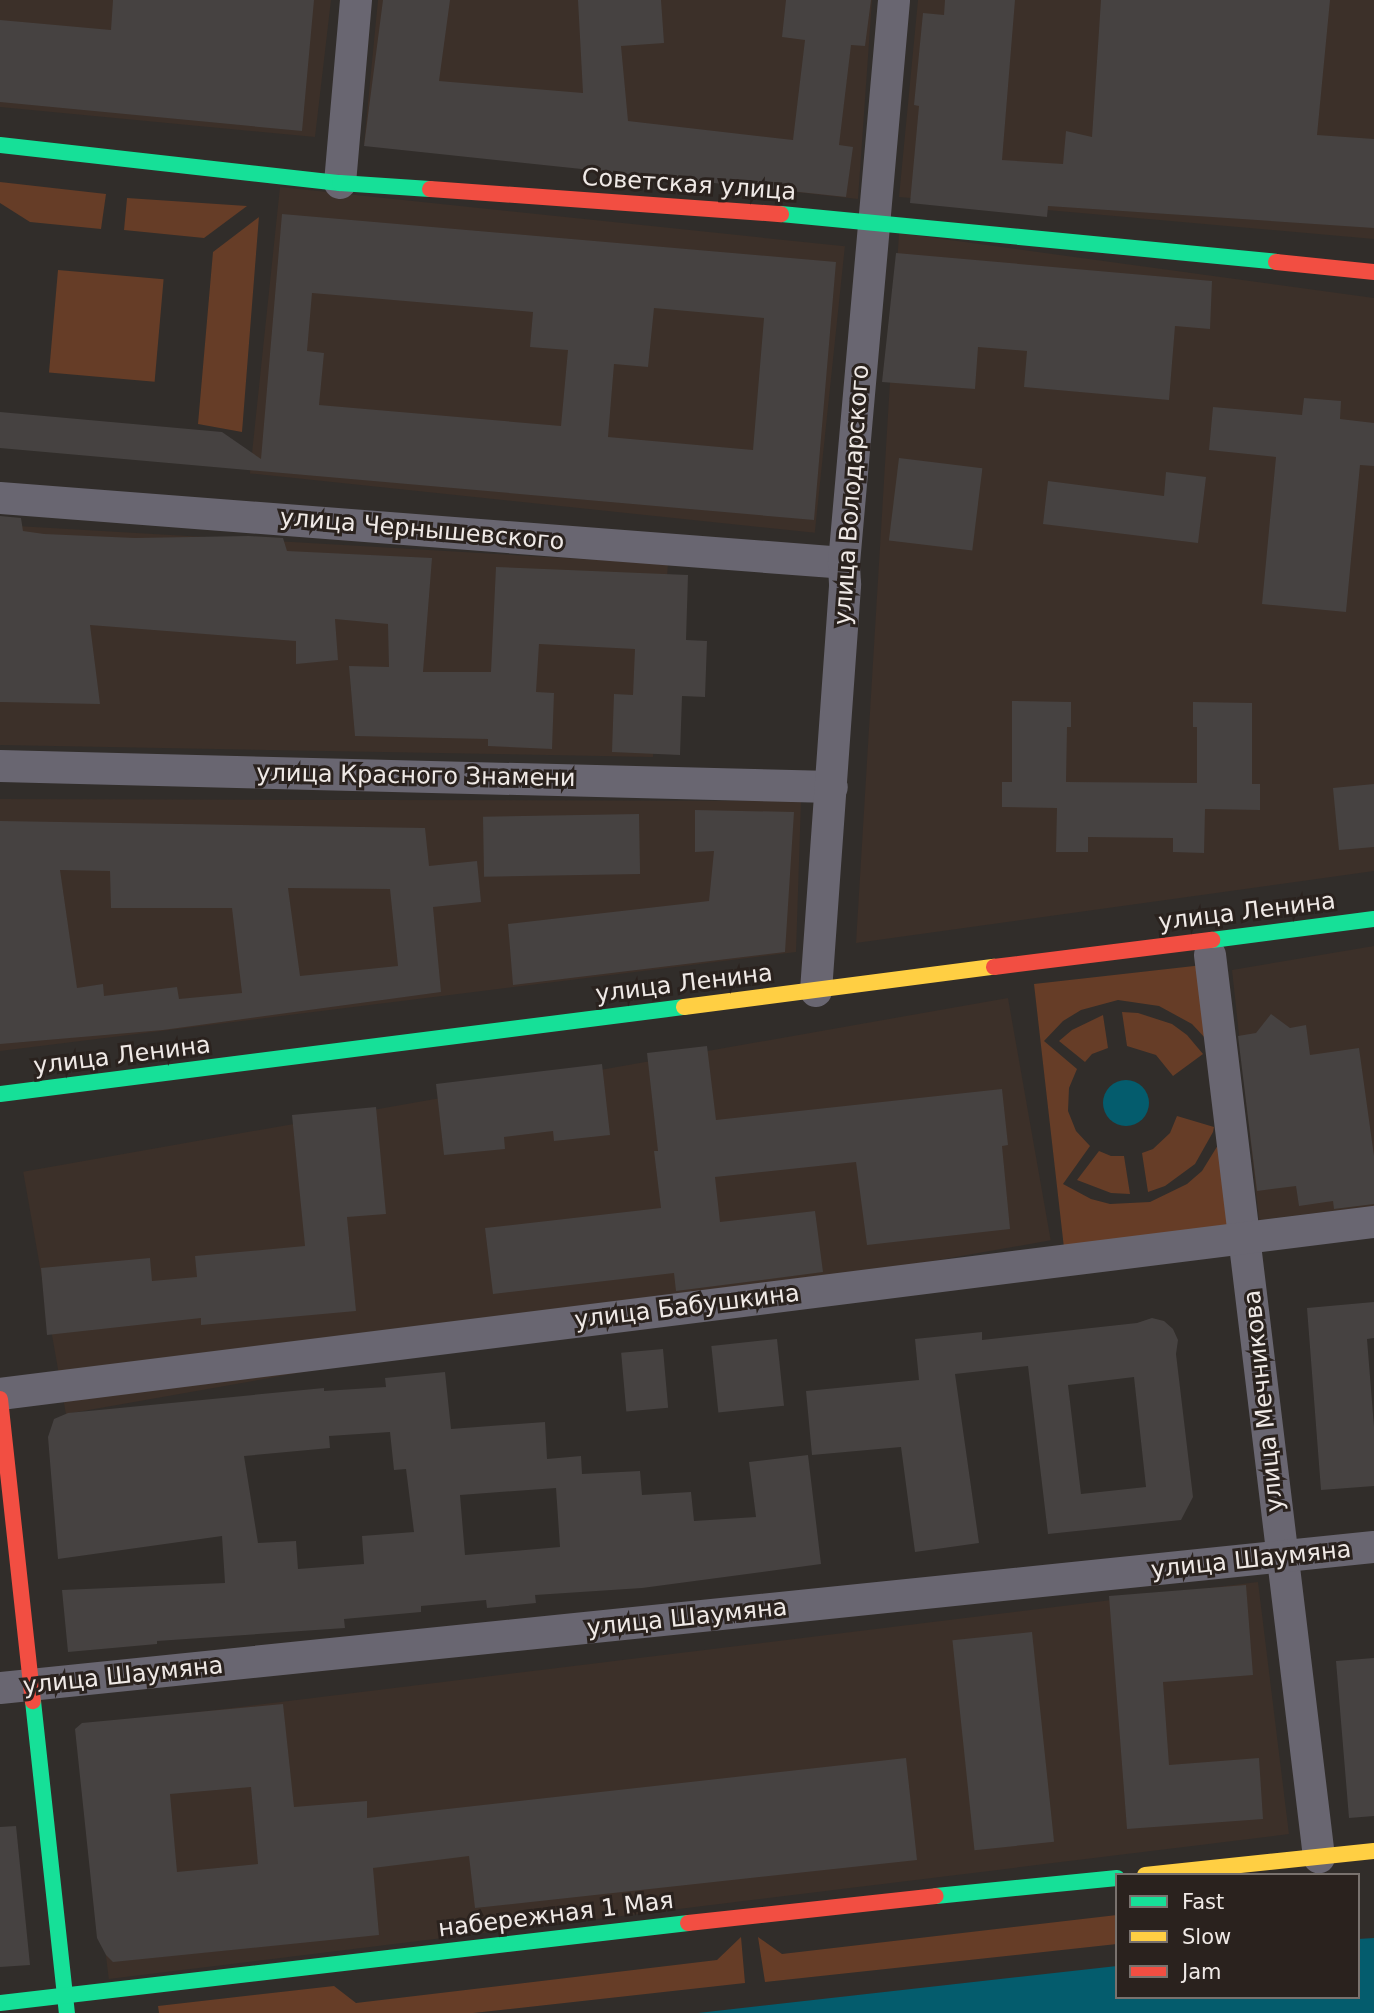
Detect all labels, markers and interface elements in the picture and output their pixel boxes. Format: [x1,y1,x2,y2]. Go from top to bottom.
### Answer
street label: Советская улица [581,163,797,207]
street label: улица Володарского [829,364,875,626]
street label: улица Чернышевского [279,503,565,557]
street label: улица Красного Знамени [256,759,576,793]
street label: улица Ленина [1157,887,1337,937]
street label: улица Ленина [594,959,774,1009]
street label: улица Ленина [32,1031,212,1081]
street label: улица Бабушкина [573,1279,801,1335]
street label: улица Мечникова [1238,1289,1290,1513]
street label: улица Шаумяна [1149,1535,1353,1585]
street label: улица Шаумяна [585,1593,789,1643]
street label: улица Шаумяна [21,1651,225,1701]
legend [1115,1873,1360,1999]
street label: набережная 1 Мая [437,1886,675,1944]
text: Fast [1182,1890,1224,1914]
text: Slow [1182,1925,1231,1949]
text: Jam [1182,1960,1222,1984]

